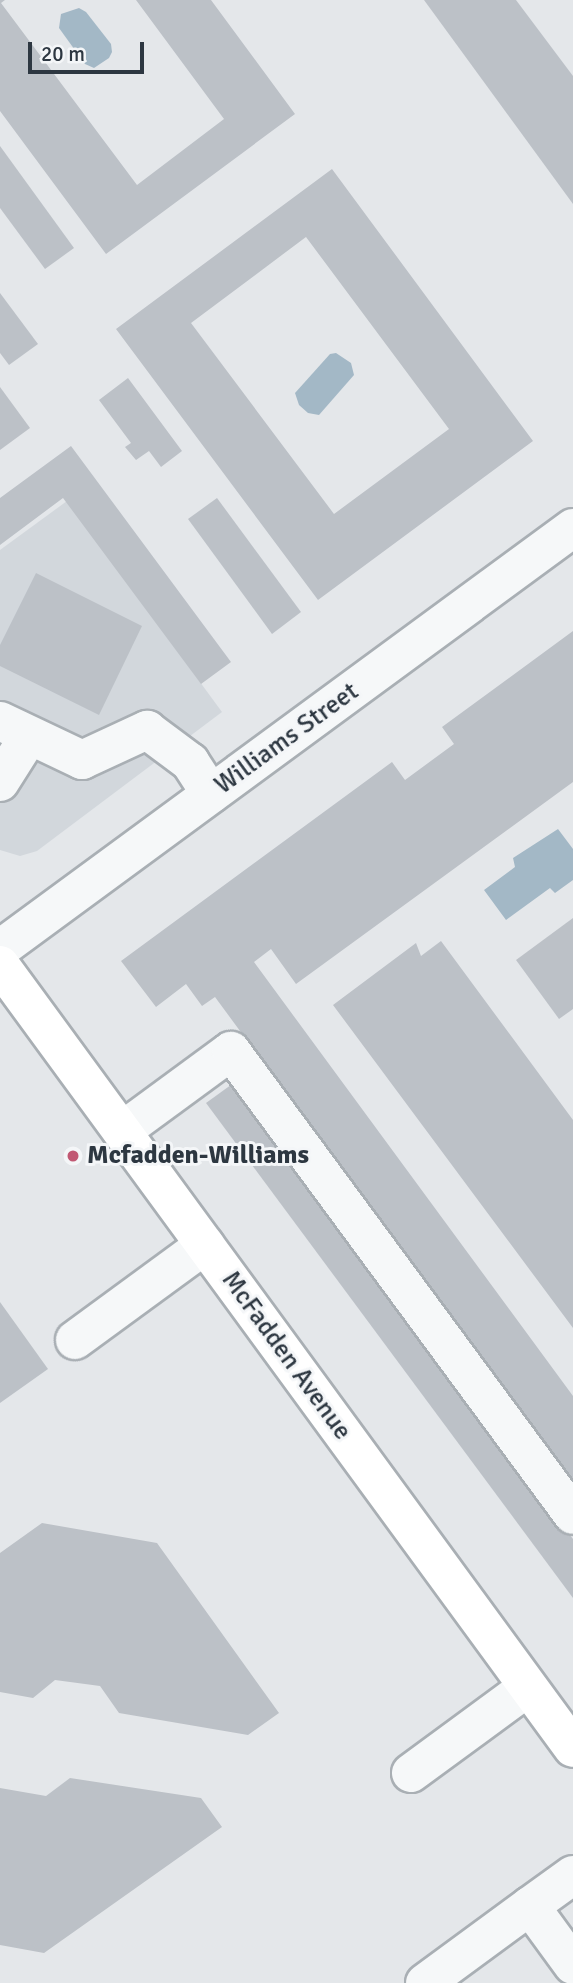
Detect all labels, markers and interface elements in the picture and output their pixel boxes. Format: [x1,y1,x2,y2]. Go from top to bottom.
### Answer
scale bar [32,28,147,72]
text: 20 m [41,41,85,67]
street label: Williams Street [209,676,365,802]
place label: Mcfadden-Williams [87,1140,309,1172]
marker: Mcfadden-Williams [65,1148,81,1164]
street label: McFadden Avenue [214,1266,358,1446]

